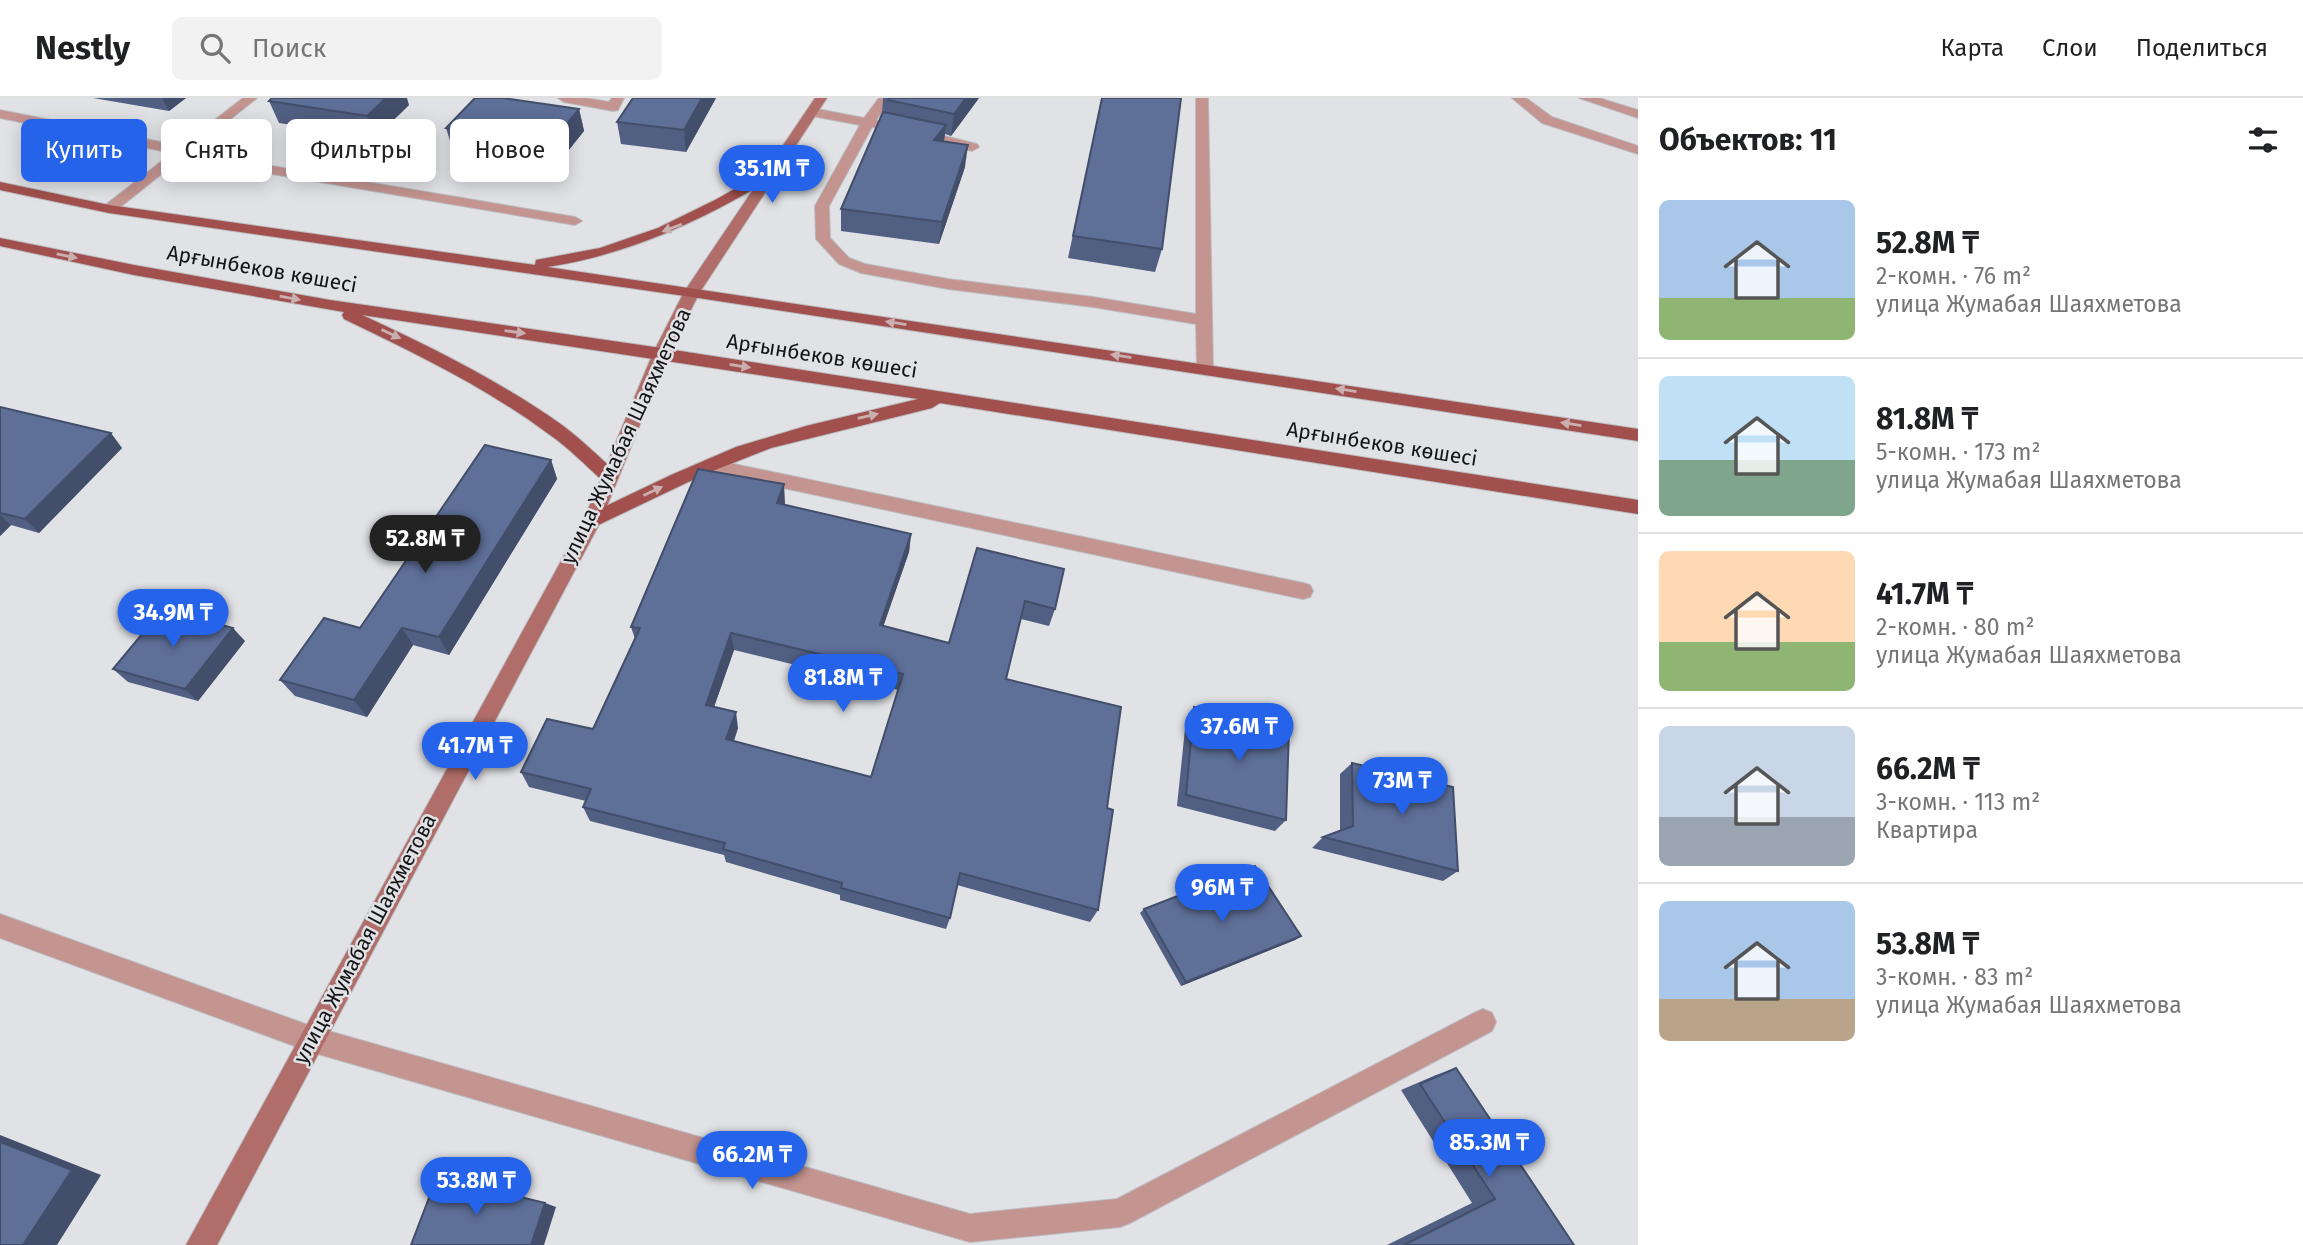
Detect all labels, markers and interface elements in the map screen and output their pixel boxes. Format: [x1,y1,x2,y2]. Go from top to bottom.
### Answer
search box [172,17,662,80]
text: Nestly [35,28,130,68]
icon: search [196,29,234,67]
text: Поиск [252,33,326,64]
text: Карта [1940,34,2004,62]
text: Слои [2042,34,2098,62]
text: Поделиться [2136,34,2268,62]
chip: Купить [21,119,147,182]
chip: Снять [161,119,272,182]
chip: Фильтры [286,119,436,182]
chip: Новое [450,119,569,182]
icon: filters [2244,121,2282,159]
text: Объектов: 11 [1659,122,1837,158]
pin: 35.1M ₸ [707,146,837,205]
text: 35.1M ₸ [735,154,809,182]
one-way arrow [661,222,682,233]
text: 52.8M ₸ [1876,225,1979,261]
icon: home [1715,228,1799,312]
street label: Арғынбеков көшесі [165,239,359,299]
one-way arrow [56,251,78,262]
text: 2-комн. · 76 m² [1876,262,2031,290]
text: улица Жумабая Шаяхметова [1876,290,2182,318]
one-way arrow [279,293,301,304]
street label: улица Жумабая Шаяхметова [555,304,697,568]
one-way arrow [885,317,907,328]
one-way arrow [504,327,526,338]
street label: Арғынбеков көшесі [725,328,919,384]
one-way arrow [381,329,401,340]
one-way arrow [1110,351,1132,362]
one-way arrow [729,361,751,372]
one-way arrow [1334,385,1356,396]
text: 81.8M ₸ [1876,401,1978,437]
icon: home [1715,404,1799,488]
one-way arrow [857,411,879,422]
street label: Арғынбеков көшесі [1285,416,1479,472]
one-way arrow [1559,419,1581,430]
text: 5-комн. · 173 m² [1876,438,2041,466]
text: улица Жумабая Шаяхметова [1876,466,2182,494]
one-way arrow [643,485,663,497]
pin: 52.8M ₸ [360,516,490,575]
text: 52.8M ₸ [386,524,464,552]
text: 41.7M ₸ [1876,576,1973,612]
icon: home [1715,579,1799,663]
pin: 34.9M ₸ [108,589,238,649]
text: 34.9M ₸ [134,598,212,626]
text: 2-комн. · 80 m² [1876,613,2035,641]
text: улица Жумабая Шаяхметова [1876,641,2182,669]
pin: 81.8M ₸ [778,654,908,714]
text: 81.8M ₸ [804,663,882,691]
pin: 37.6M ₸ [1174,704,1304,763]
text: 37.6M ₸ [1201,712,1277,740]
pin: 41.7M ₸ [410,722,540,782]
text: 41.7M ₸ [438,731,512,759]
text: 66.2M ₸ [1876,751,1980,787]
icon: home [1715,754,1799,838]
pin: 73M ₸ [1353,758,1451,817]
text: 73M ₸ [1373,766,1431,794]
text: 3-комн. · 113 m² [1876,788,2040,816]
street label: улица Жумабая Шаяхметова [288,810,442,1068]
text: Квартира [1876,816,1978,844]
pin: 96M ₸ [1173,864,1271,924]
text: 96M ₸ [1191,873,1253,901]
text: 53.8M ₸ [1876,926,1979,962]
icon: home [1715,929,1799,1013]
text: 3-комн. · 83 m² [1876,963,2033,991]
text: улица Жумабая Шаяхметова [1876,991,2182,1019]
pin: 85.3M ₸ [1424,1119,1554,1179]
text: 85.3M ₸ [1449,1128,1529,1156]
pin: 66.2M ₸ [687,1132,817,1191]
text: 66.2M ₸ [712,1140,792,1168]
pin: 53.8M ₸ [411,1158,541,1217]
text: 53.8M ₸ [436,1166,516,1194]

